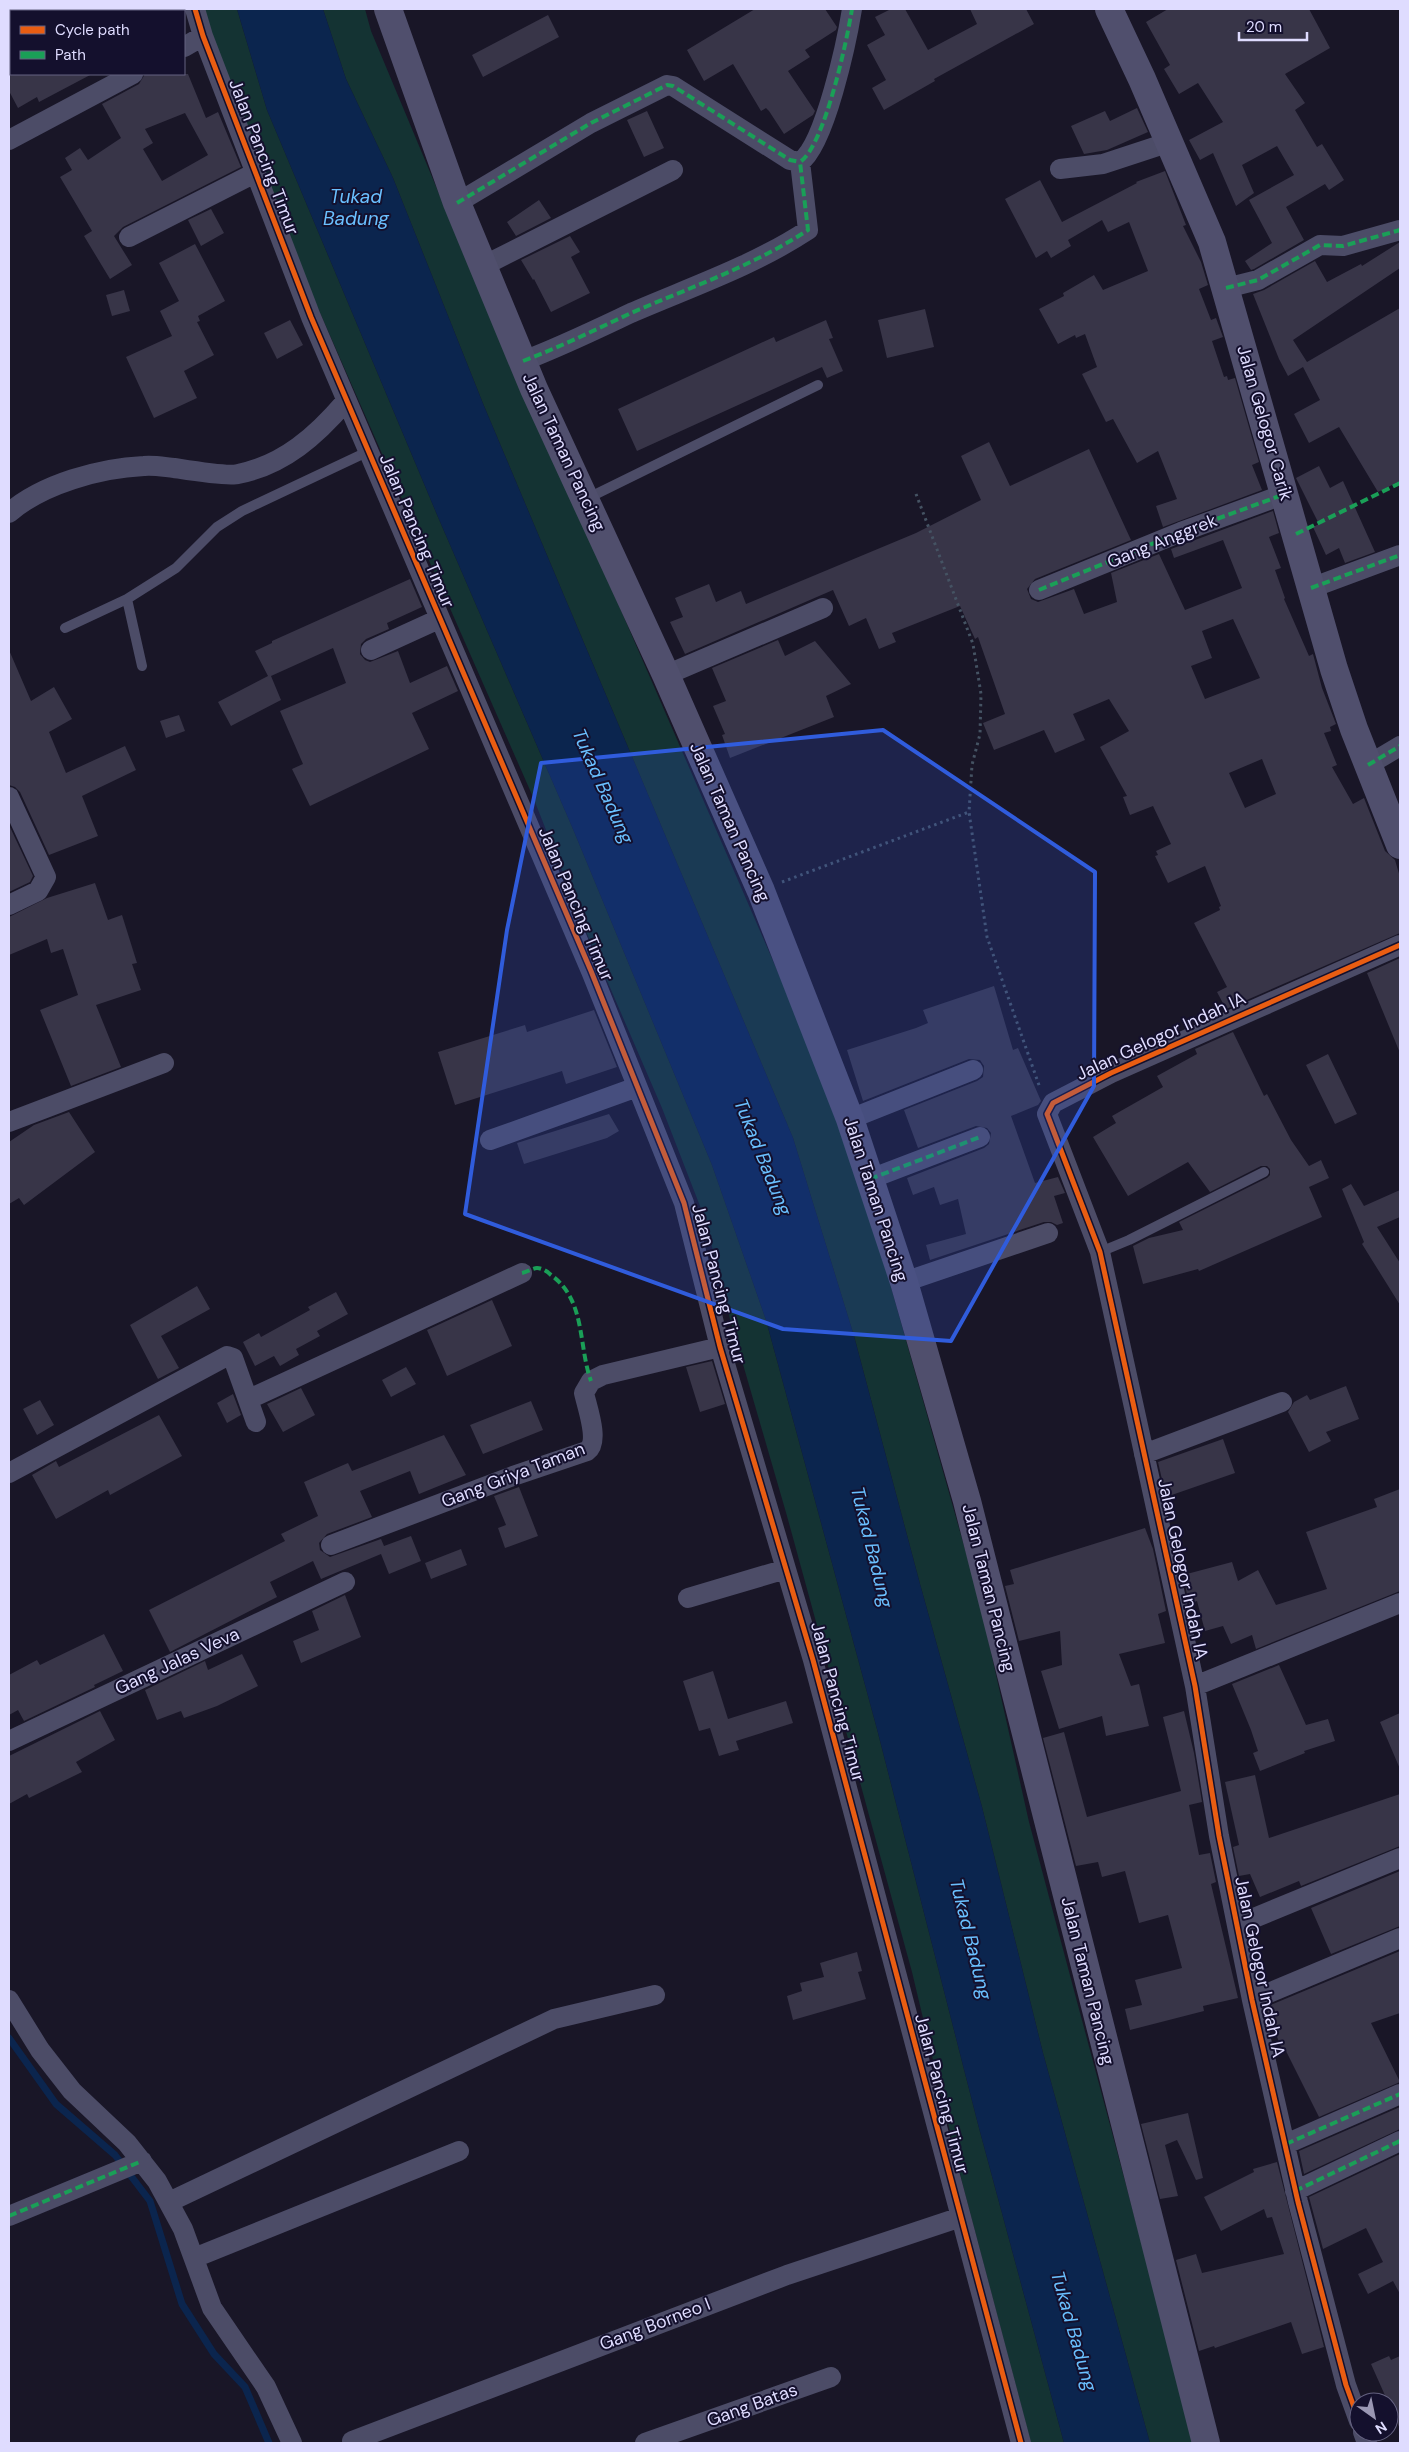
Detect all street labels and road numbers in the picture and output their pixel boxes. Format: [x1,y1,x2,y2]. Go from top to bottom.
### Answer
street label: Jalan Pancing Timur [223,76,305,239]
street label: Jalan Gelogor Carik [1231,343,1299,503]
street label: Jalan Taman Pancing [517,369,611,535]
street label: Jalan Pancing Timur [374,450,460,612]
street label: Gang Anggrek [1103,508,1221,574]
street label: Jalan Taman Pancing [684,738,776,906]
street label: Jalan Pancing Timur [533,823,619,985]
street label: Jalan Gelogor Indah IA [1072,986,1250,1086]
street label: Jalan Taman Pancing [838,1113,914,1285]
street label: Jalan Pancing Timur [686,1201,752,1367]
street label: Gang Griya Taman [438,1437,588,1513]
street label: Jalan Gelogor Indah IA [1152,1476,1214,1662]
street label: Jalan Taman Pancing [957,1501,1021,1675]
street label: Jalan Pancing Timur [805,1619,871,1785]
street label: Gang Jalas Veva [111,1622,243,1700]
street label: Jalan Gelogor Indah IA [1229,1874,1291,2060]
street label: Jalan Taman Pancing [1056,1894,1120,2068]
street label: Jalan Pancing Timur [909,2011,975,2177]
street label: Gang Borneo I [596,2292,714,2356]
street label: Gang Batas [703,2377,801,2433]

